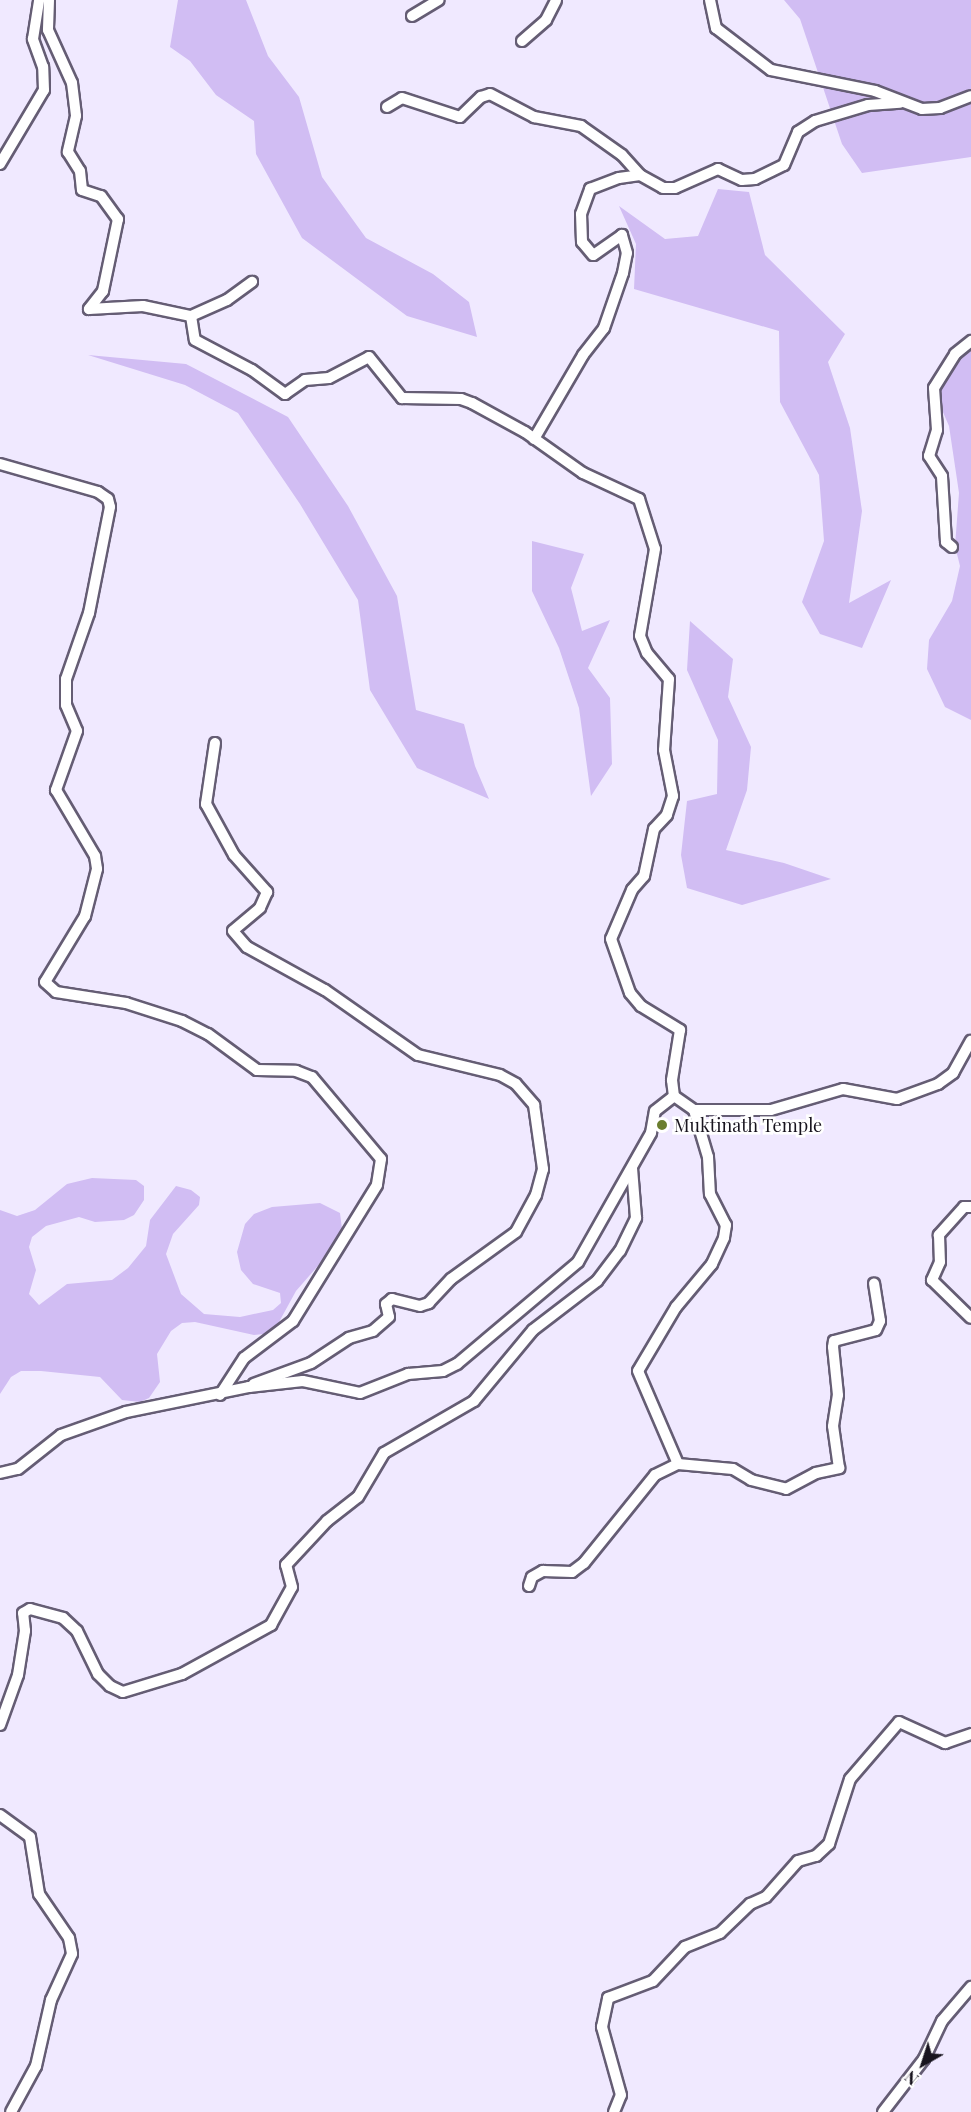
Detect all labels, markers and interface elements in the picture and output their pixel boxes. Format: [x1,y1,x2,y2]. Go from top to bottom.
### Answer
place label: Muktinath Temple [674,1114,823,1136]
marker: Muktinath Temple [655,1118,669,1132]
north arrow [893,2034,953,2094]
text: N [900,2067,922,2090]

